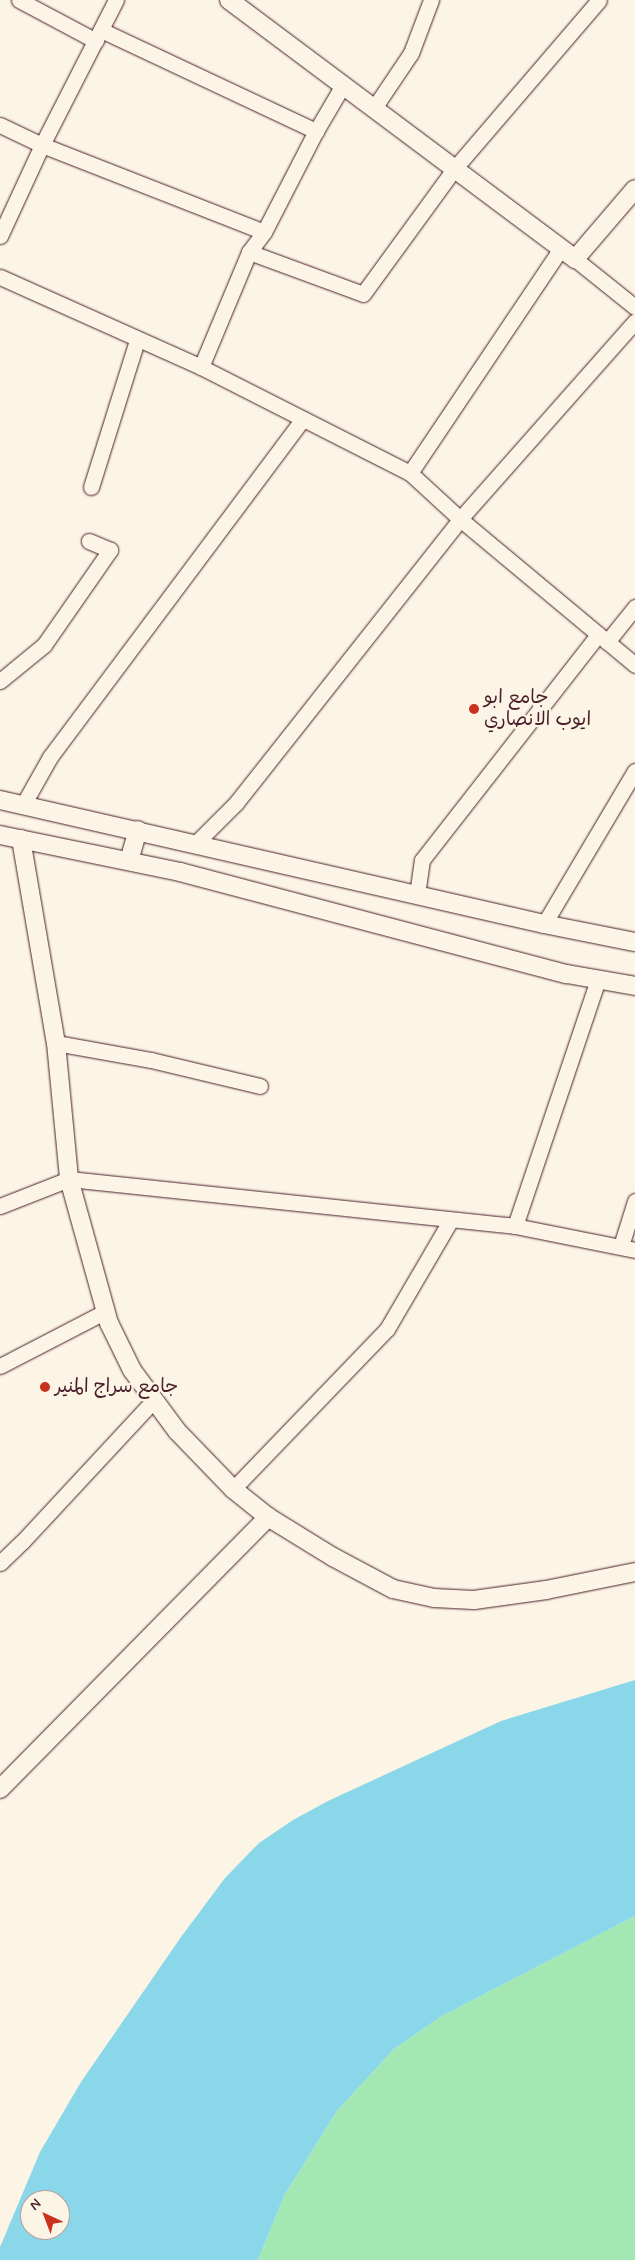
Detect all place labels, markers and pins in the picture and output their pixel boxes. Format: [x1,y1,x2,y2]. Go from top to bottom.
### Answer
place label: جامع ابو ايوب الانصاري [484,687,591,731]
marker: جامع ابو ايوب الانصاري [468,703,480,715]
place label: جامع سراج المنير [55,1376,178,1398]
marker: جامع سراج المنير [39,1381,51,1393]

